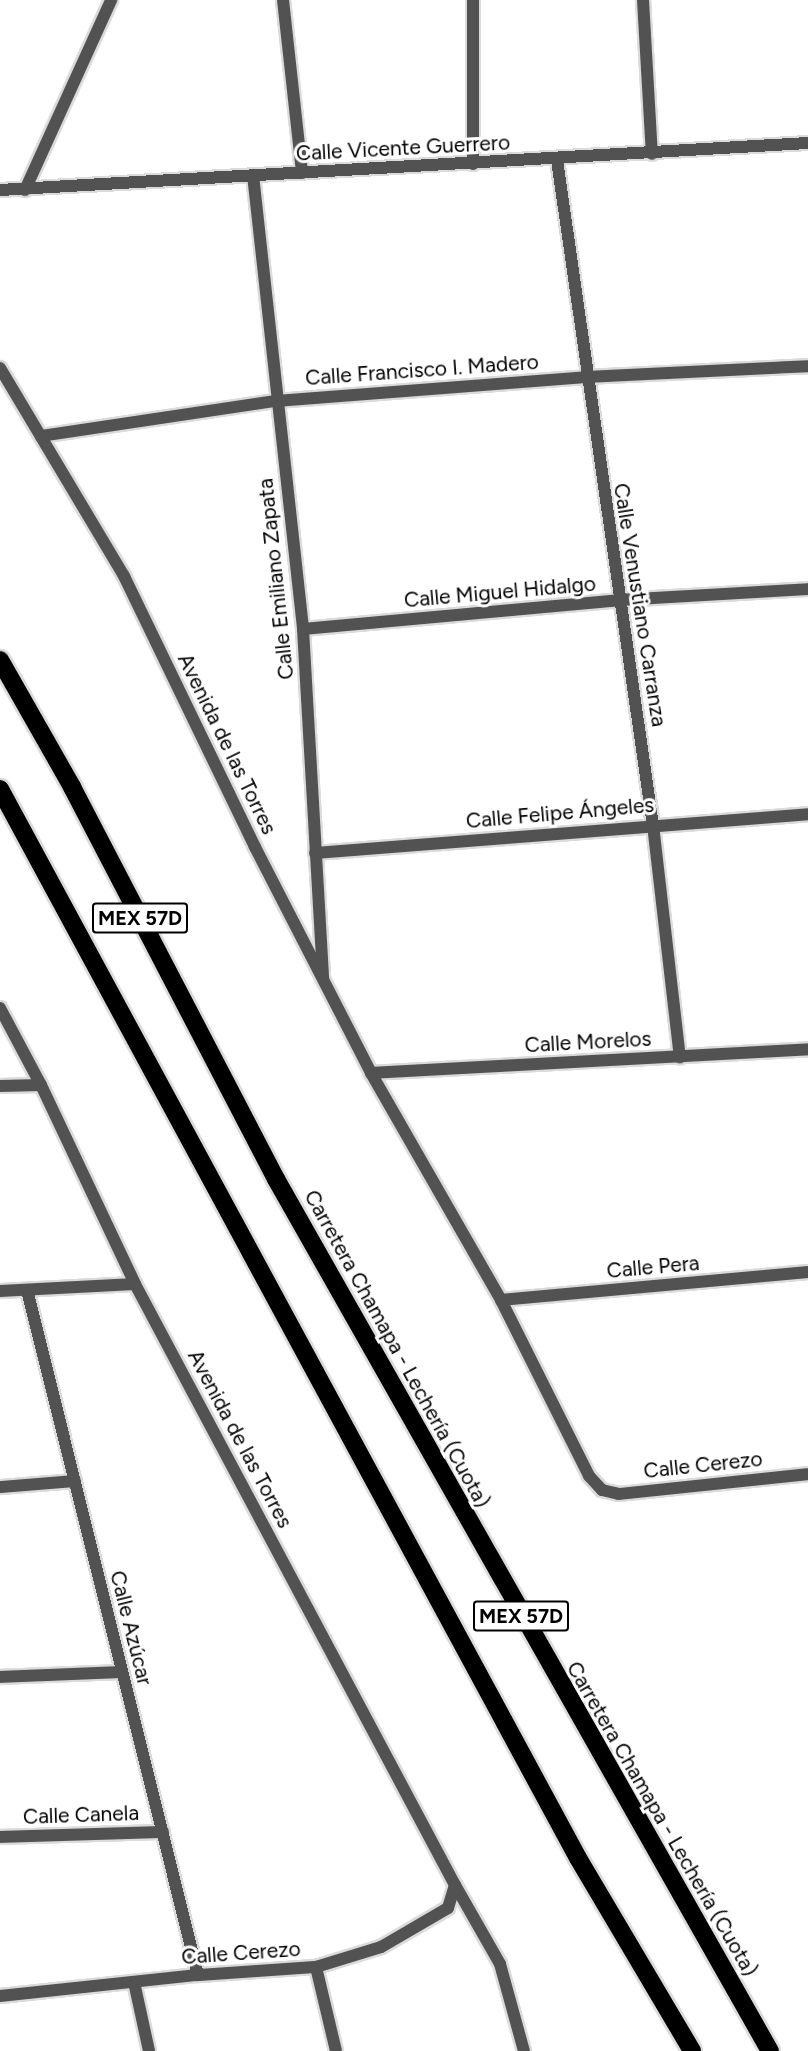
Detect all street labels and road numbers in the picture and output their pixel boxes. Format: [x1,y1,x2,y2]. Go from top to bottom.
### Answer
street label: Calle Vicente Guerrero [295,130,511,166]
street label: Calle Francisco I. Madero [304,349,540,391]
street label: Calle Emiliano Zapata [253,477,299,681]
street label: Calle Venustiano Carranza [608,481,672,729]
street label: Calle Miguel Hidalgo [403,571,597,613]
street label: Avenida de las Torres [172,649,282,839]
street label: Calle Felipe Ángeles [465,792,655,834]
road number: MEX 57D [92,901,188,935]
street label: Calle Morelos [524,1026,652,1058]
street label: Carretera Chamapa - Lechería (Cuota) [299,1186,495,1512]
street label: Calle Pera [606,1250,700,1284]
street label: Avenida de las Torres [182,1346,298,1532]
street label: Calle Cerezo [642,1446,764,1484]
street label: Calle Azúcar [105,1568,157,1688]
road number: MEX 57D [473,1599,569,1633]
street label: Carretera Chamapa - Lechería (Cuota) [561,1657,763,1981]
street label: Calle Canela [23,1800,139,1830]
street label: Calle Cerezo [181,1936,301,1970]

